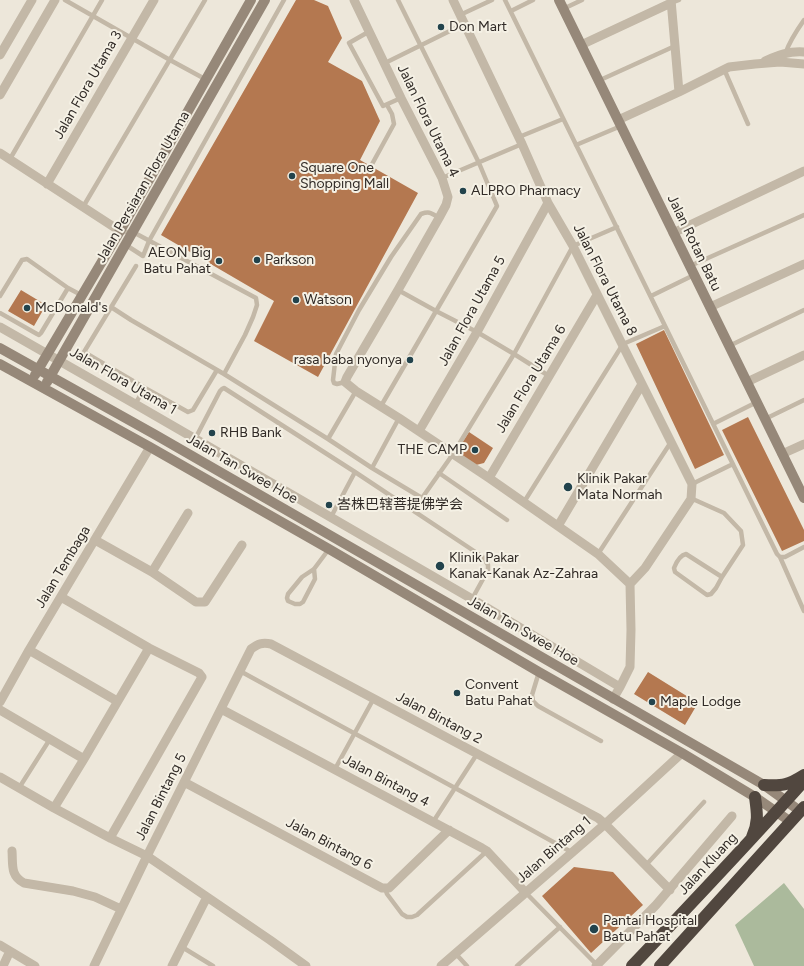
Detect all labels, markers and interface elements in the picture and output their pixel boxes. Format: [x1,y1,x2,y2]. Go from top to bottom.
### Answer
place label: Don Mart [449,19,507,35]
marker: Don Mart [436,22,446,32]
street label: Jalan Flora Utama 3 [50,28,126,142]
street label: Jalan Flora Utama 4 [393,62,463,180]
street label: Jalan Persiaran Flora Utama [93,108,193,266]
place label: Square One Shopping Mall [300,160,389,192]
marker: Square One Shopping Mall [287,171,297,181]
place label: ALPRO Pharmacy [471,183,581,199]
marker: ALPRO Pharmacy [458,186,468,196]
street label: Jalan Rotan Batu [663,192,725,294]
street label: Jalan Flora Utama 8 [570,221,640,339]
place label: AEON Big Batu Pahat [143,245,211,278]
place label: Parkson [265,252,314,268]
street label: Jalan Flora Utama 5 [435,253,509,369]
marker: Parkson [252,255,262,265]
marker: AEON Big Batu Pahat [214,256,224,266]
place label: Watson [304,292,352,308]
marker: Watson [291,295,301,305]
place label: McDonald's [35,300,108,316]
marker: McDonald's [22,303,32,313]
street label: Jalan Flora Utama 6 [492,322,570,436]
street label: Jalan Flora Utama 1 [67,344,179,418]
place label: rasa baba nyonya [294,352,402,368]
marker: rasa baba nyonya [405,355,415,365]
place label: RHB Bank [220,425,282,441]
marker: RHB Bank [207,428,217,438]
street label: Jalan Tan Swee Hoe [183,430,301,508]
place label: THE CAMP [397,442,467,458]
marker: THE CAMP [470,445,480,455]
place label: Klinik Pakar Mata Normah [577,471,662,504]
marker: Klinik Pakar Mata Normah [562,481,574,493]
place label: 峇株巴辖菩提佛学会 [337,497,463,513]
marker: 峇株巴辖菩提佛学会 [324,500,334,510]
street label: Jalan Tembaga [32,523,94,611]
place label: Klinik Pakar Kanak-Kanak Az-Zahraa [449,550,598,582]
marker: Klinik Pakar Kanak-Kanak Az-Zahraa [434,560,446,572]
street label: Jalan Tan Swee Hoe [464,592,582,670]
place label: Convent Batu Pahat [465,677,533,710]
street label: Jalan Bintang 2 [393,688,485,748]
marker: Convent Batu Pahat [452,688,462,698]
place label: Maple Lodge [660,694,741,710]
marker: Maple Lodge [647,697,657,707]
street label: Jalan Bintang 5 [132,751,190,843]
street label: Jalan Bintang 4 [340,751,432,811]
street label: Jalan Bintang 1 [513,813,595,887]
street label: Jalan Bintang 6 [283,814,375,874]
street label: Jalan Kluang [675,830,741,898]
place label: Pantai Hospital Batu Pahat [603,913,697,946]
marker: Pantai Hospital Batu Pahat [588,923,600,935]

